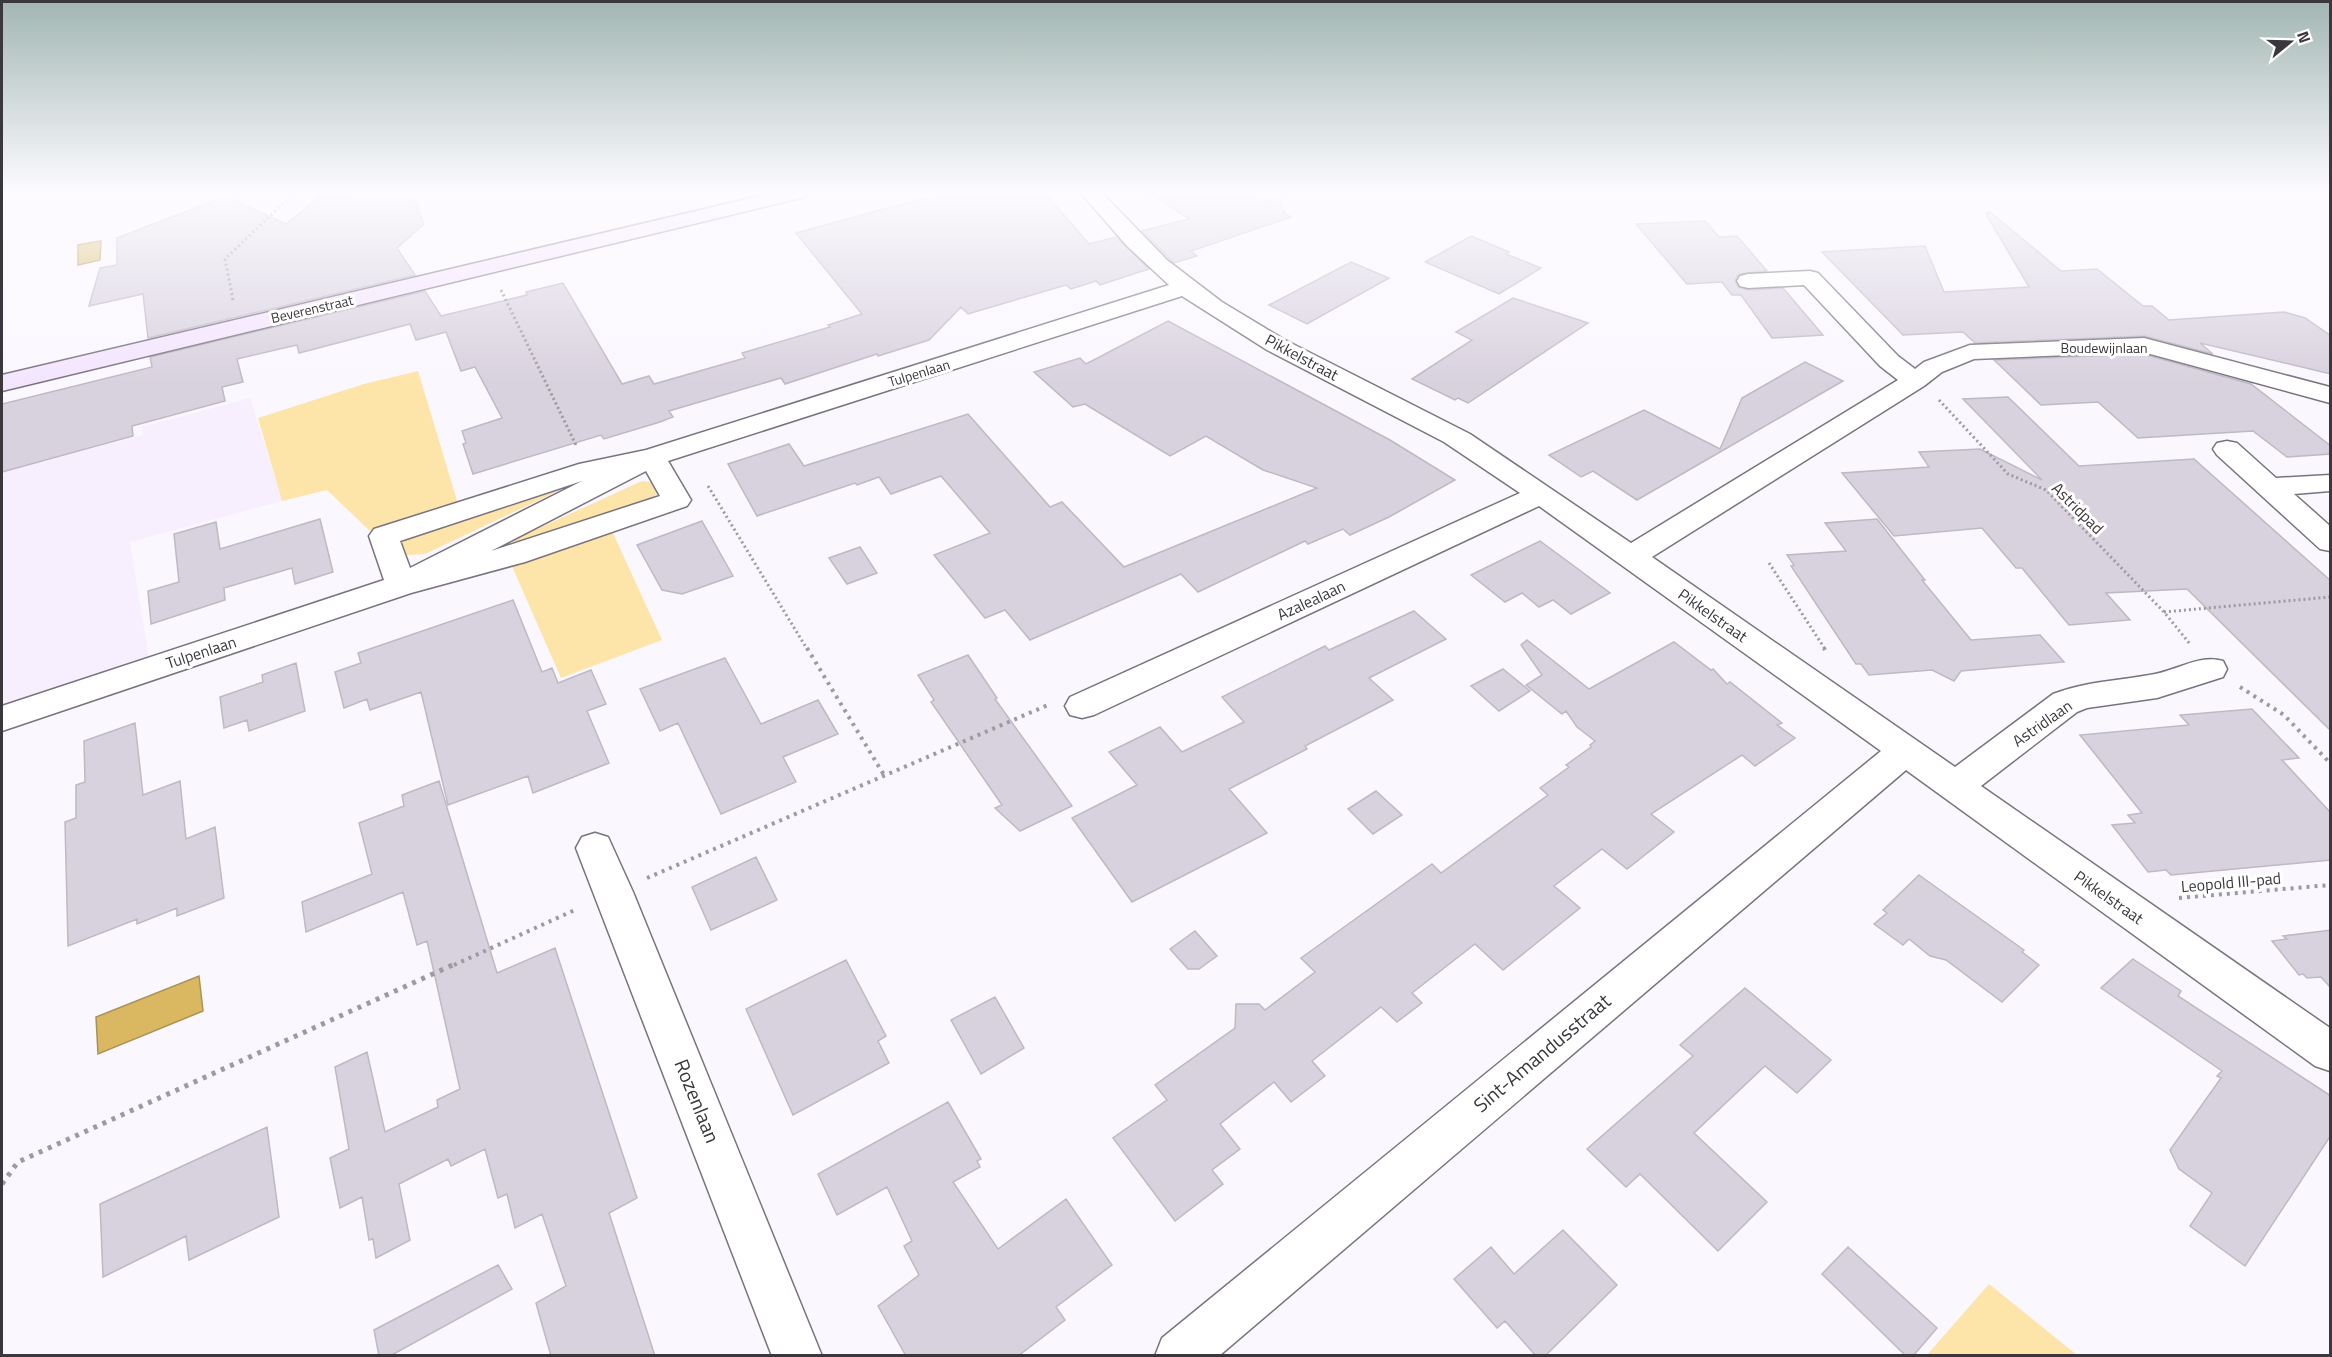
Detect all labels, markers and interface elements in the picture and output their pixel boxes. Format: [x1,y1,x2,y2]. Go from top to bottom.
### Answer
north arrow [2260,12,2320,72]
text: N [2291,28,2317,46]
street label: Beverenstraat [269,289,355,328]
street label: Pikkelstraat [1261,328,1343,387]
street label: Boudewijnlaan [2061,337,2147,358]
street label: Tulpenlaan [885,353,952,392]
street label: Astridpad [2047,477,2109,539]
street label: Azalealaan [1273,574,1349,626]
street label: Pikkelstraat [1673,582,1753,648]
street label: Tulpenlaan [163,629,239,675]
street label: Astridlaan [2007,694,2077,752]
street label: Pikkelstraat [2069,864,2149,930]
street label: Leopold III-pad [2180,866,2282,898]
street label: Sint-Amandusstraat [1466,986,1617,1120]
street label: Rozenlaan [667,1054,728,1147]

